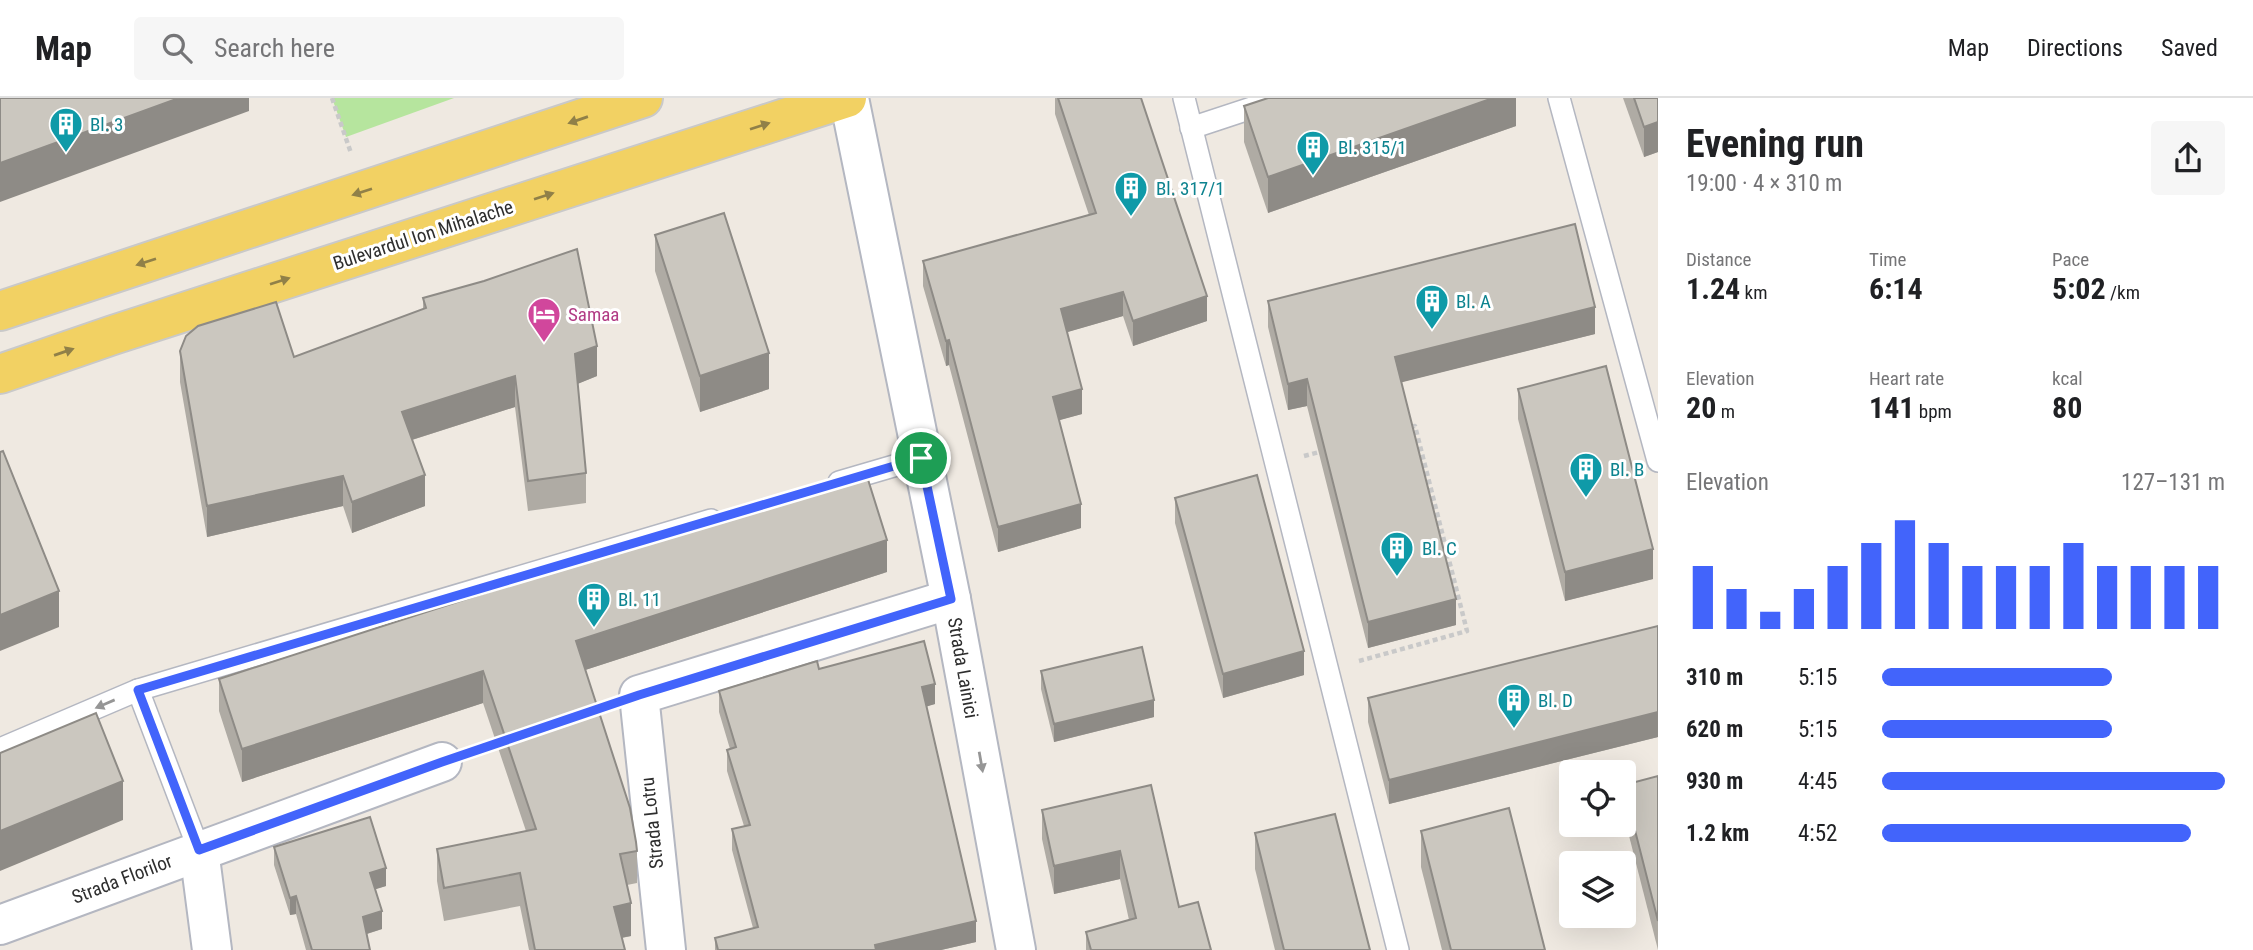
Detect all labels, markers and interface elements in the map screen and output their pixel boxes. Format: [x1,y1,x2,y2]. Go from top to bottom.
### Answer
search box [134,17,624,80]
text: Map [35,29,92,68]
icon: search [158,29,196,67]
text: Search here [214,33,335,63]
text: Map [1948,34,1989,62]
text: Directions [2027,34,2123,62]
text: Saved [2161,34,2218,62]
building icon: Bl. 3 [47,105,85,154]
place label: Bl. 3 [90,113,123,136]
one-way arrow [567,115,588,126]
one-way arrow [750,120,771,131]
button: share [2151,121,2225,195]
text: Evening run [1686,122,1864,166]
building icon: Bl. 315/1 [1294,128,1332,177]
place label: Bl. 315/1 [1338,136,1407,159]
building icon: Bl. 317/1 [1112,169,1150,218]
text: 19:00 · 4 × 310 m [1686,170,1842,197]
place label: Bl. 317/1 [1156,177,1225,200]
one-way arrow [352,187,373,198]
one-way arrow [533,190,554,200]
street label: Bulevardul Ion Mihalache [330,195,516,275]
text: Distance [1686,248,1751,271]
text: Time [1869,248,1906,271]
text: Pace [2052,248,2089,271]
one-way arrow [135,258,156,268]
text: 1.24 [1686,271,1740,306]
text: 6:14 [1869,271,1923,306]
text: 5:02 [2052,271,2106,306]
one-way arrow [270,275,291,286]
text: km [1740,281,1767,304]
text: /km [2106,281,2140,304]
building icon: Bl. A [1413,282,1451,331]
place label: Bl. A [1456,290,1491,313]
hotel icon: Samaa [525,295,563,344]
place label: Samaa [568,303,619,326]
one-way arrow [54,346,75,357]
text: Elevation [1686,367,1754,390]
text: Heart rate [1869,367,1944,390]
text: kcal [2052,367,2083,390]
text: 20 [1686,390,1716,425]
text: 141 [1869,390,1914,425]
text: 80 [2052,390,2082,425]
text: m [1716,400,1735,423]
text: bpm [1914,400,1952,423]
pin [891,428,951,488]
icon: arrive [902,439,940,477]
building icon: Bl. B [1567,450,1605,499]
place label: Bl. B [1610,458,1644,481]
text: Elevation [1686,469,1769,496]
text: 127–131 m [2121,469,2225,496]
building icon: Bl. C [1378,529,1416,578]
place label: Bl. C [1422,537,1457,560]
building icon: Bl. 11 [575,580,613,629]
place label: Bl. 11 [618,588,661,611]
street label: Strada Lainici [943,616,983,720]
text: 310 m [1686,664,1743,691]
text: 5:15 [1798,664,1837,691]
building icon: Bl. D [1495,681,1533,730]
place label: Bl. D [1538,689,1573,712]
one-way arrow [95,698,115,710]
text: 620 m [1686,716,1743,743]
text: 5:15 [1798,716,1837,743]
one-way arrow [976,751,987,773]
map controls [1559,760,1636,928]
button: locate [1559,760,1636,837]
text: 930 m [1686,768,1743,795]
text: 4:45 [1798,768,1837,795]
street label: Strada Lotru [636,776,668,870]
text: 1.2 km [1686,820,1749,847]
text: 4:52 [1798,820,1837,847]
street label: Strada Florilor [69,849,176,909]
button: layers [1559,851,1636,928]

